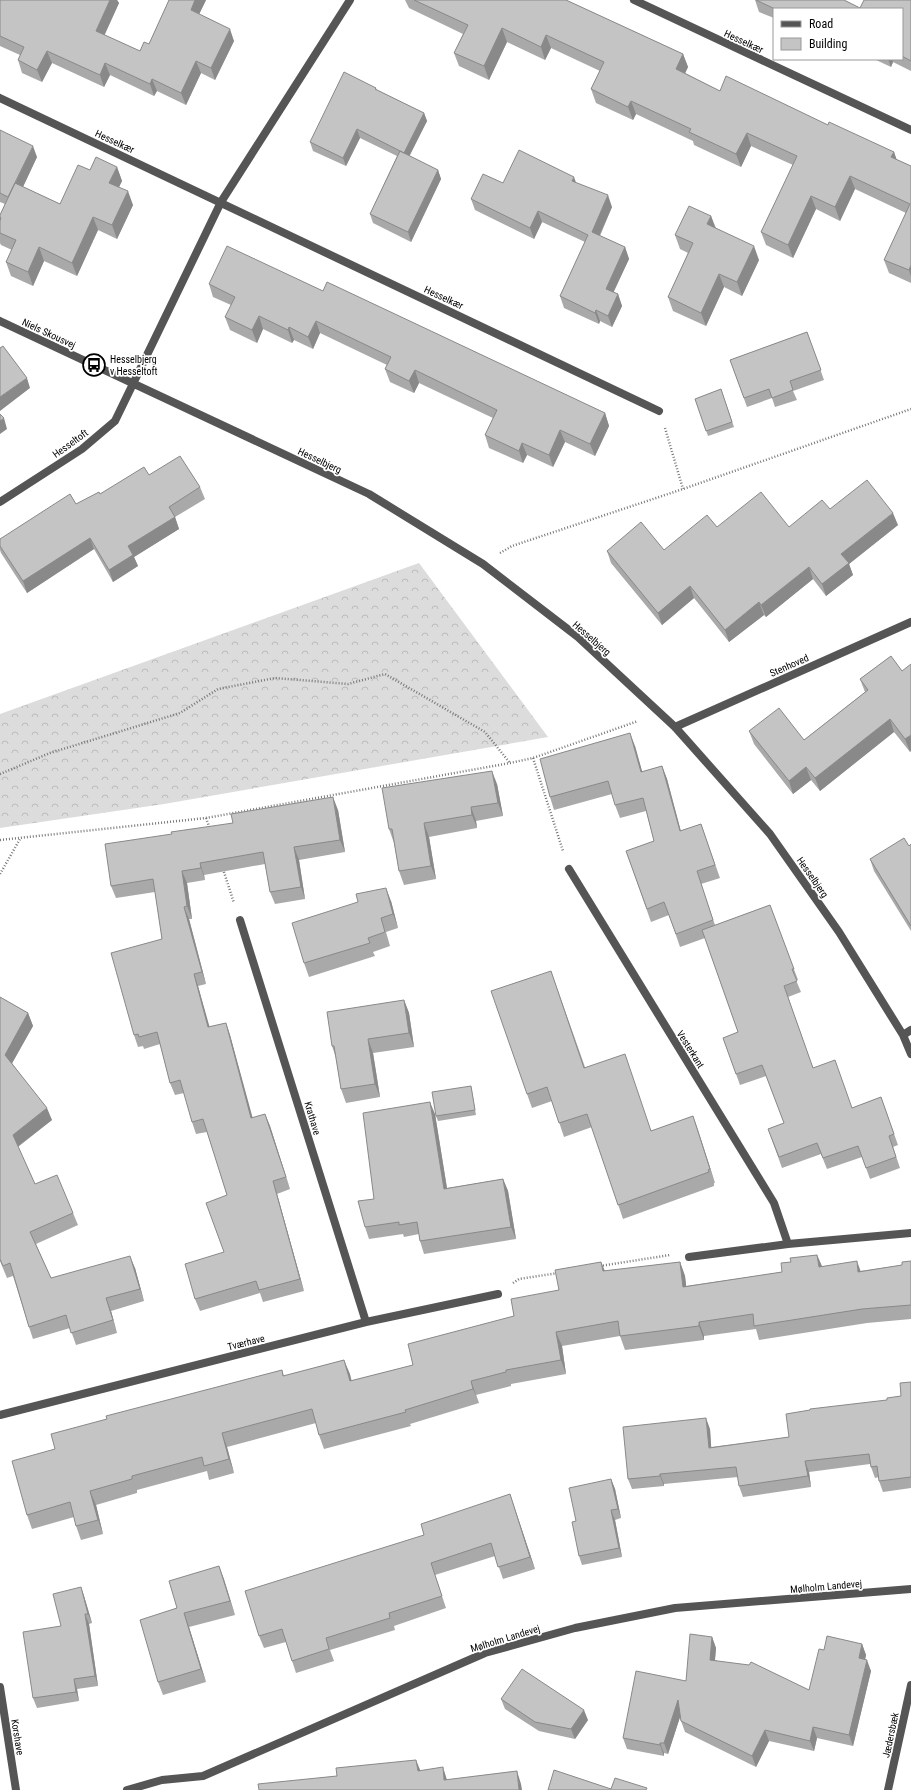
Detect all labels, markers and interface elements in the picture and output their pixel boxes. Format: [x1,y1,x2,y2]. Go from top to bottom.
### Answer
legend [773,8,903,60]
text: Road [809,17,833,31]
street label: Hesselkær [723,28,765,55]
text: Building [809,37,847,51]
street label: Hesselkær [94,128,136,155]
street label: Hesselkær [423,284,465,311]
street label: Niels Skousvej [20,316,77,351]
bus stop icon: Hesselbjerg v Hesseltoft [81,352,107,378]
place label: Hesselbjerg v Hesseltoft [110,354,158,377]
street label: Hesseltoft [50,427,90,460]
street label: Hesselbjerg [296,446,343,475]
street label: Hesselbjerg [570,619,613,658]
street label: Stenhoved [768,652,810,679]
street label: Hesselbjerg [795,855,831,900]
street label: Vesterkant [675,1028,707,1070]
street label: Krathave [302,1100,323,1137]
street label: Tværhave [226,1332,266,1352]
street label: Mølholm Landevej [790,1578,862,1595]
street label: Mølholm Landevej [469,1623,541,1654]
street label: Jædersbæk [880,1711,901,1759]
street label: Korshave [9,1718,26,1756]

